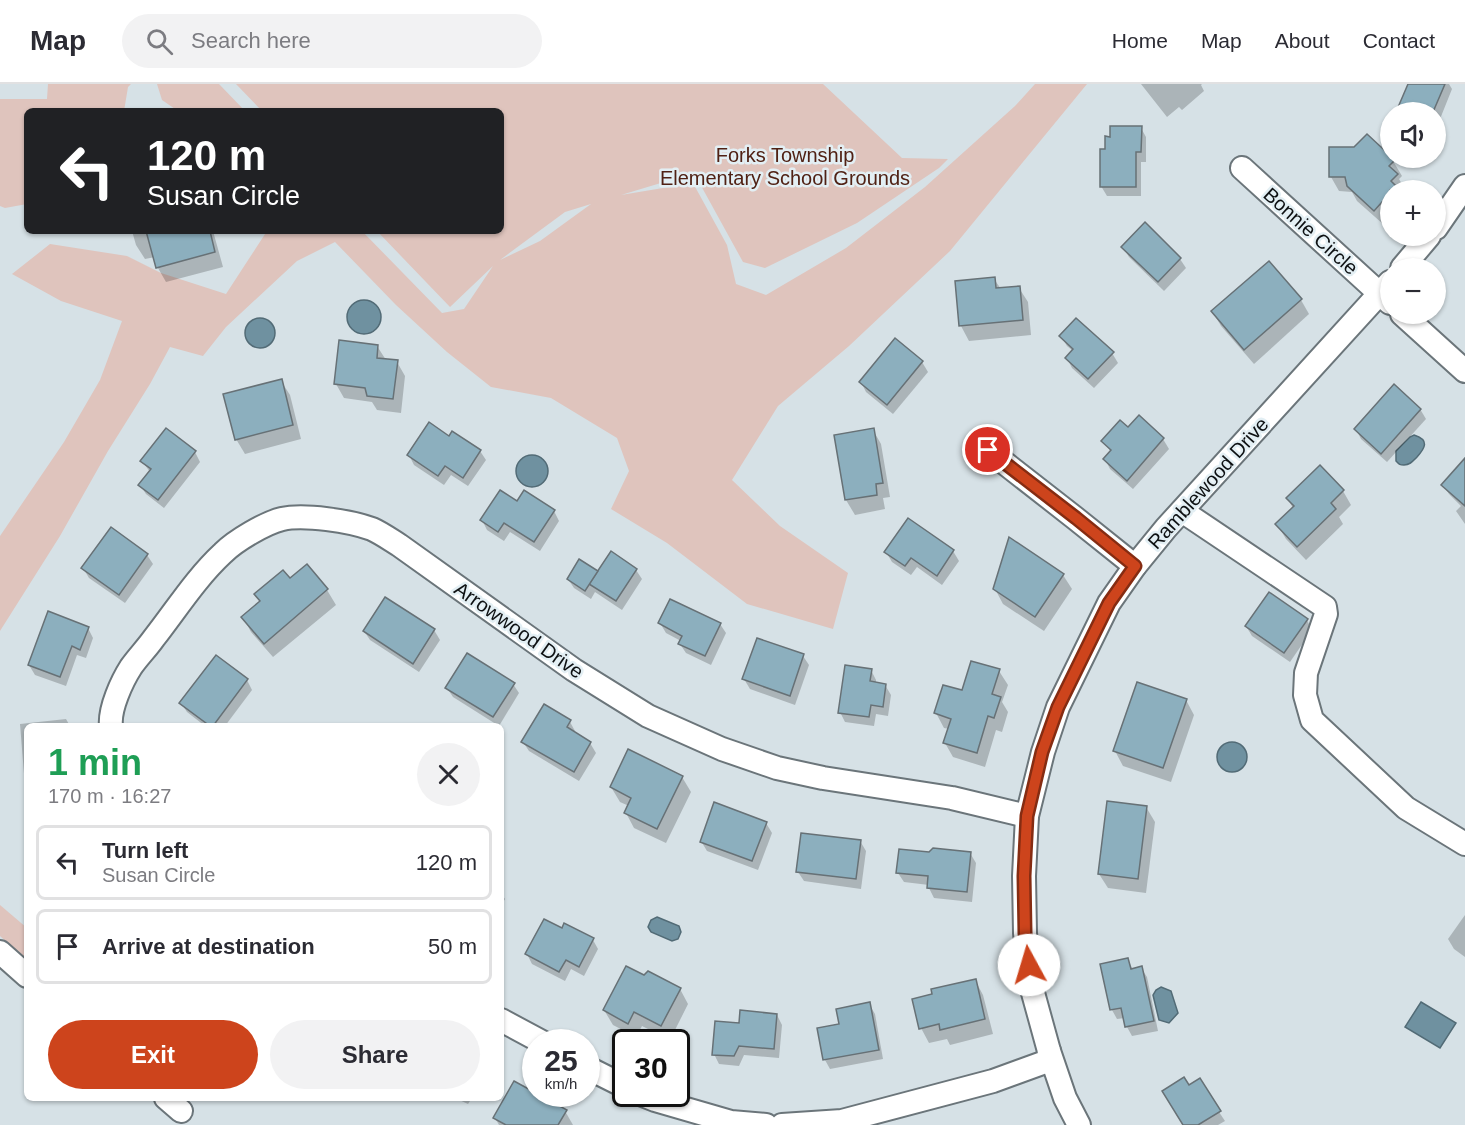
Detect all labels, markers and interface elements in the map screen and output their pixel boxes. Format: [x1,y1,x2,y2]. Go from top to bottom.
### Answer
search box [122,14,542,68]
text: Map [30,25,86,56]
icon: search [143,25,176,58]
text: Search here [191,28,311,53]
text: Home [1112,29,1168,52]
text: Map [1201,29,1242,52]
text: About [1275,29,1330,52]
text: Contact [1363,29,1435,52]
map controls [1380,102,1446,324]
button: sound [1380,102,1446,168]
icon: left [48,132,126,210]
text: 120 m [147,132,266,179]
park label: Forks Township Elementary School Grounds [660,144,910,189]
button: + [1380,180,1446,246]
text: Susan Circle [147,181,300,211]
street label: Bonnie Circle [1259,183,1363,279]
button: − [1380,258,1446,324]
street label: Ramblewood Drive [1143,413,1273,553]
pin [962,424,1013,475]
icon: arrive [971,433,1004,466]
street label: Arrowwood Drive [450,577,588,683]
text: 1 min [48,742,142,783]
button: close [417,743,480,806]
text: 170 m · 16:27 [48,785,171,807]
text: Turn left [102,838,188,863]
icon: left [51,846,84,879]
text: 120 m [416,850,477,875]
text: Susan Circle [102,864,215,886]
icon: arrive [51,930,84,963]
position arrow [997,933,1061,997]
text: Arrive at destination [102,934,315,959]
text: 50 m [428,934,477,959]
button: Exit [48,1020,258,1089]
button: Share [270,1020,480,1089]
speed limit sign: 30 [612,1029,690,1107]
text: 25 [544,1044,578,1077]
text: km/h [545,1075,577,1092]

